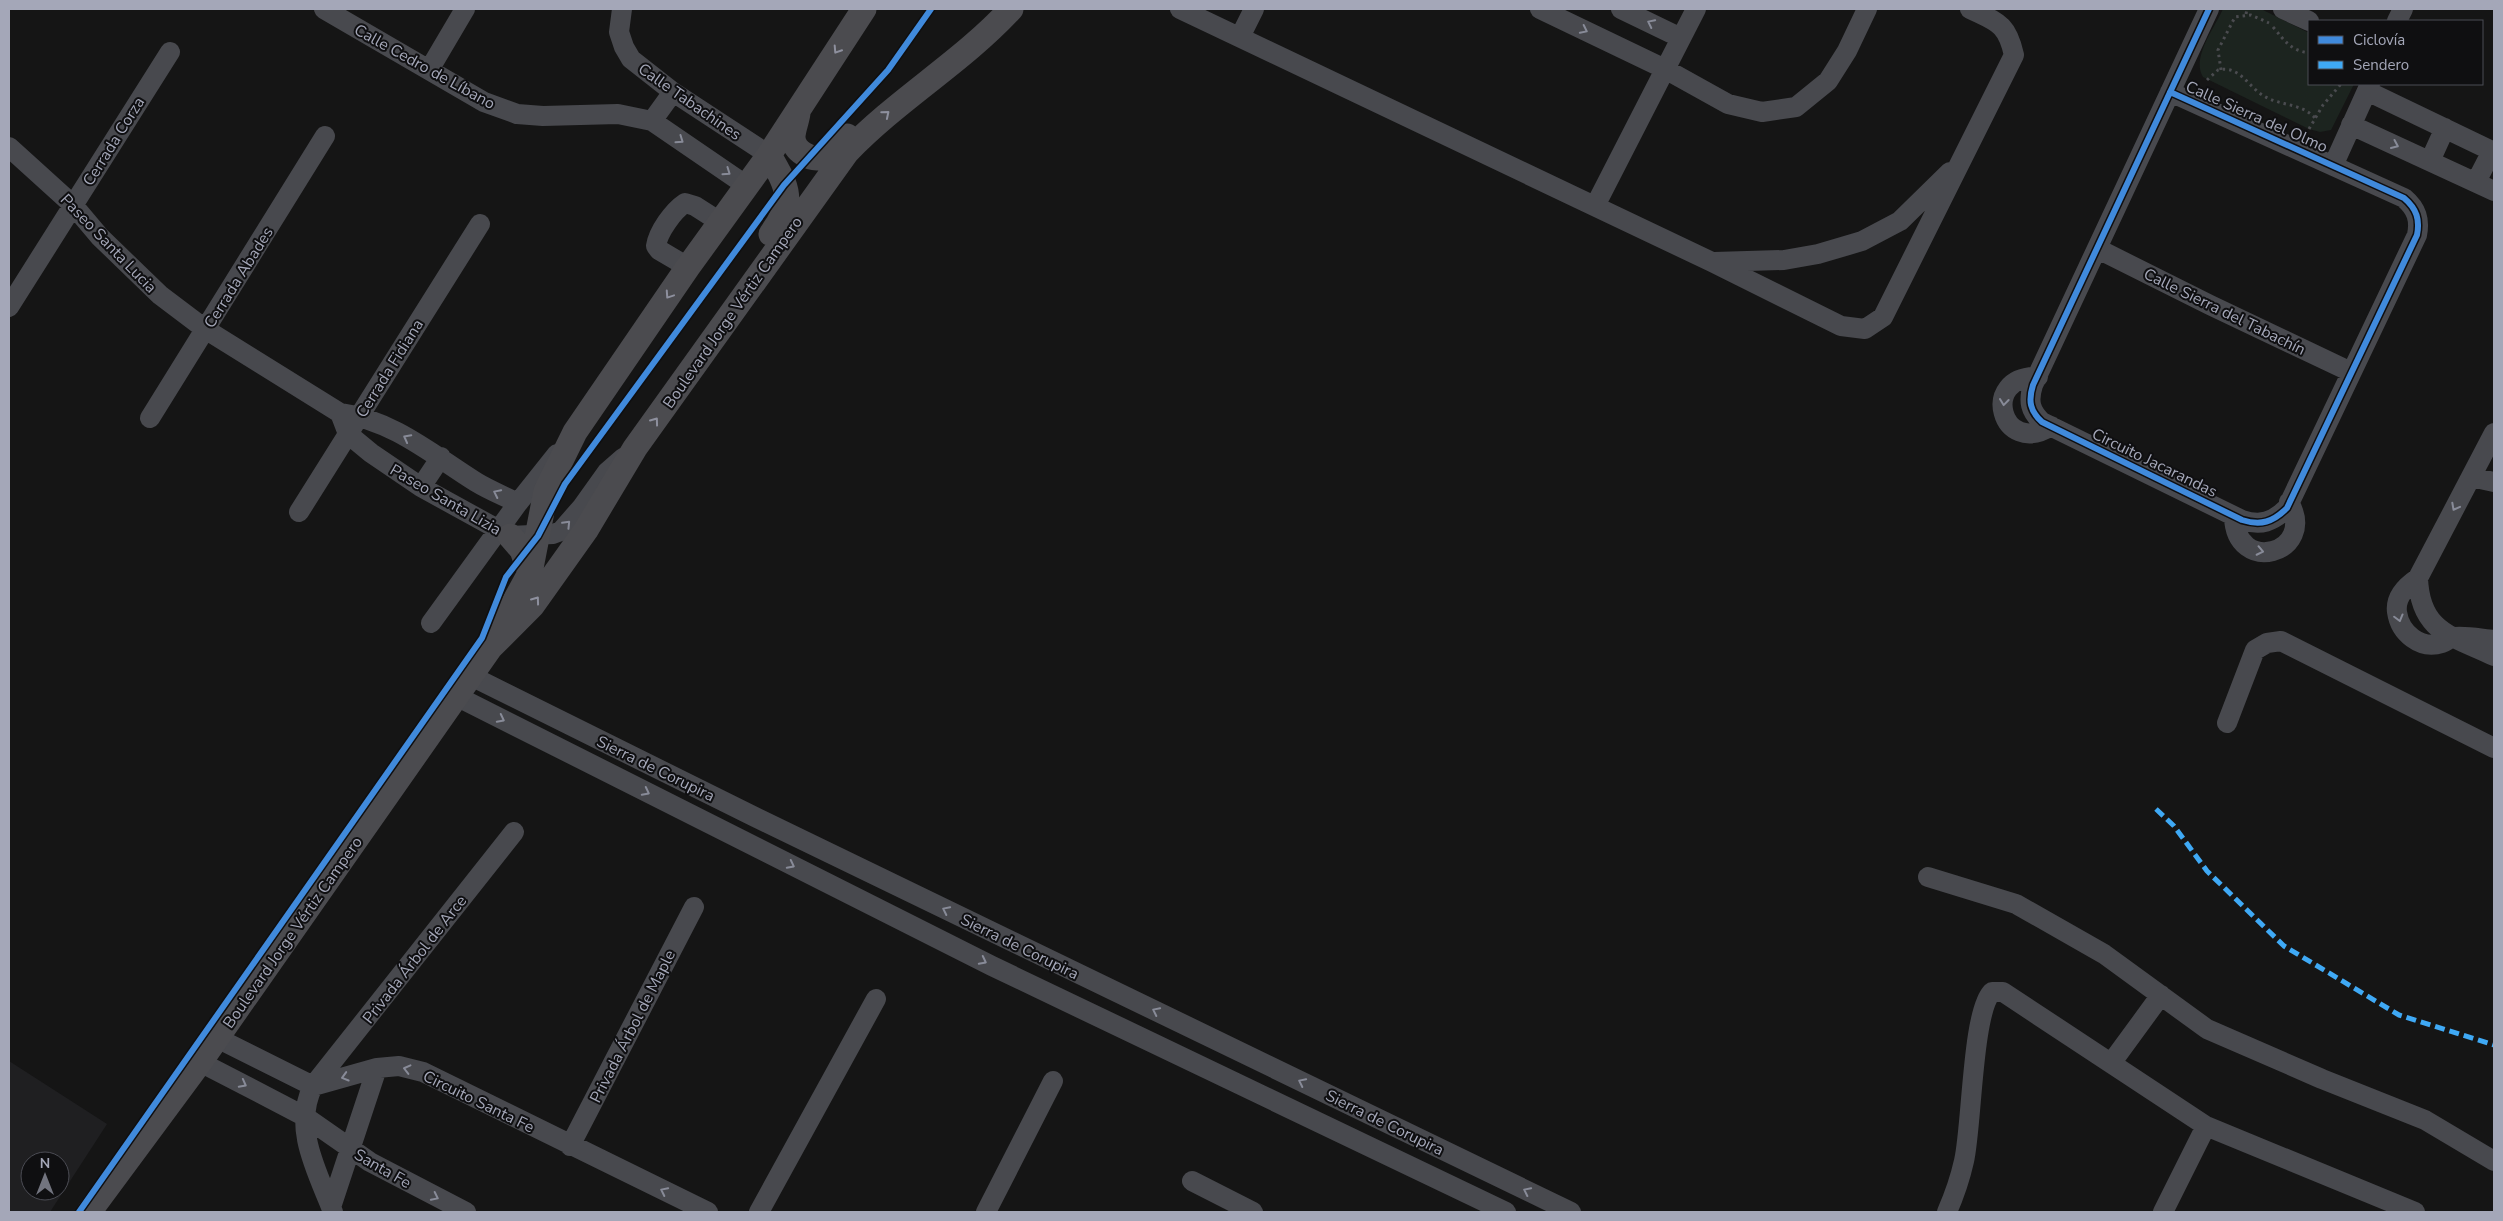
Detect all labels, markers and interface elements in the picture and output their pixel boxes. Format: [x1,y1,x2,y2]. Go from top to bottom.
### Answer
street label: Calle Cedro de Líbano [350,19,499,115]
one-way arrow [1647,19,1656,29]
legend [2308,20,2483,85]
one-way arrow [1579,24,1588,34]
text: Ciclovía [2353,30,2405,50]
one-way arrow [834,44,844,53]
text: Sendero [2353,55,2409,75]
street label: Calle Tabachines [633,58,745,146]
street label: Calle Sierra del Olmo [2182,76,2331,158]
street label: Cerrada Corza [78,93,150,190]
one-way arrow [881,110,890,119]
one-way arrow [674,134,684,143]
one-way arrow [2390,139,2399,149]
one-way arrow [722,166,731,175]
street label: Paseo Santa Lucia [55,189,161,298]
street label: Boulevard Jorge Vértiz Campero [658,212,808,413]
street label: Cerrada Abades [199,223,279,332]
street label: Calle Sierra del Tabachín [2140,263,2309,361]
one-way arrow [666,289,675,298]
street label: Cerrada Fidiana [351,315,429,422]
one-way arrow [1999,399,2010,407]
one-way arrow [649,418,657,427]
street label: Circuito Jacarandas [2088,423,2221,503]
one-way arrow [403,434,412,444]
street label: Paseo Santa Lizia [386,459,505,541]
one-way arrow [494,489,503,499]
one-way arrow [2451,501,2461,510]
one-way arrow [561,521,570,530]
one-way arrow [2255,545,2264,555]
one-way arrow [530,596,539,606]
one-way arrow [2393,613,2403,622]
one-way arrow [496,713,505,723]
street label: Sierra de Corupira [593,731,718,807]
one-way arrow [641,786,650,796]
street label: Boulevard Jorge Vértiz Campero [218,832,368,1033]
one-way arrow [786,859,795,869]
street label: Privada Árbol de Arce [358,891,472,1028]
one-way arrow [943,906,952,916]
street label: Sierra de Corupira [957,909,1082,985]
street label: Privada Árbol de Maple [585,946,681,1107]
one-way arrow [978,955,987,965]
one-way arrow [1152,1007,1161,1017]
one-way arrow [404,1064,412,1074]
street label: Circuito Santa Fe [419,1065,538,1138]
one-way arrow [341,1072,350,1082]
one-way arrow [238,1078,247,1088]
one-way arrow [1298,1078,1307,1088]
street label: Sierra de Corupira [1322,1085,1447,1161]
street label: Santa Fe [350,1144,415,1194]
north arrow [20,1151,70,1201]
text: N [40,1154,50,1173]
one-way arrow [660,1187,669,1197]
one-way arrow [1523,1187,1532,1197]
one-way arrow [429,1190,438,1200]

